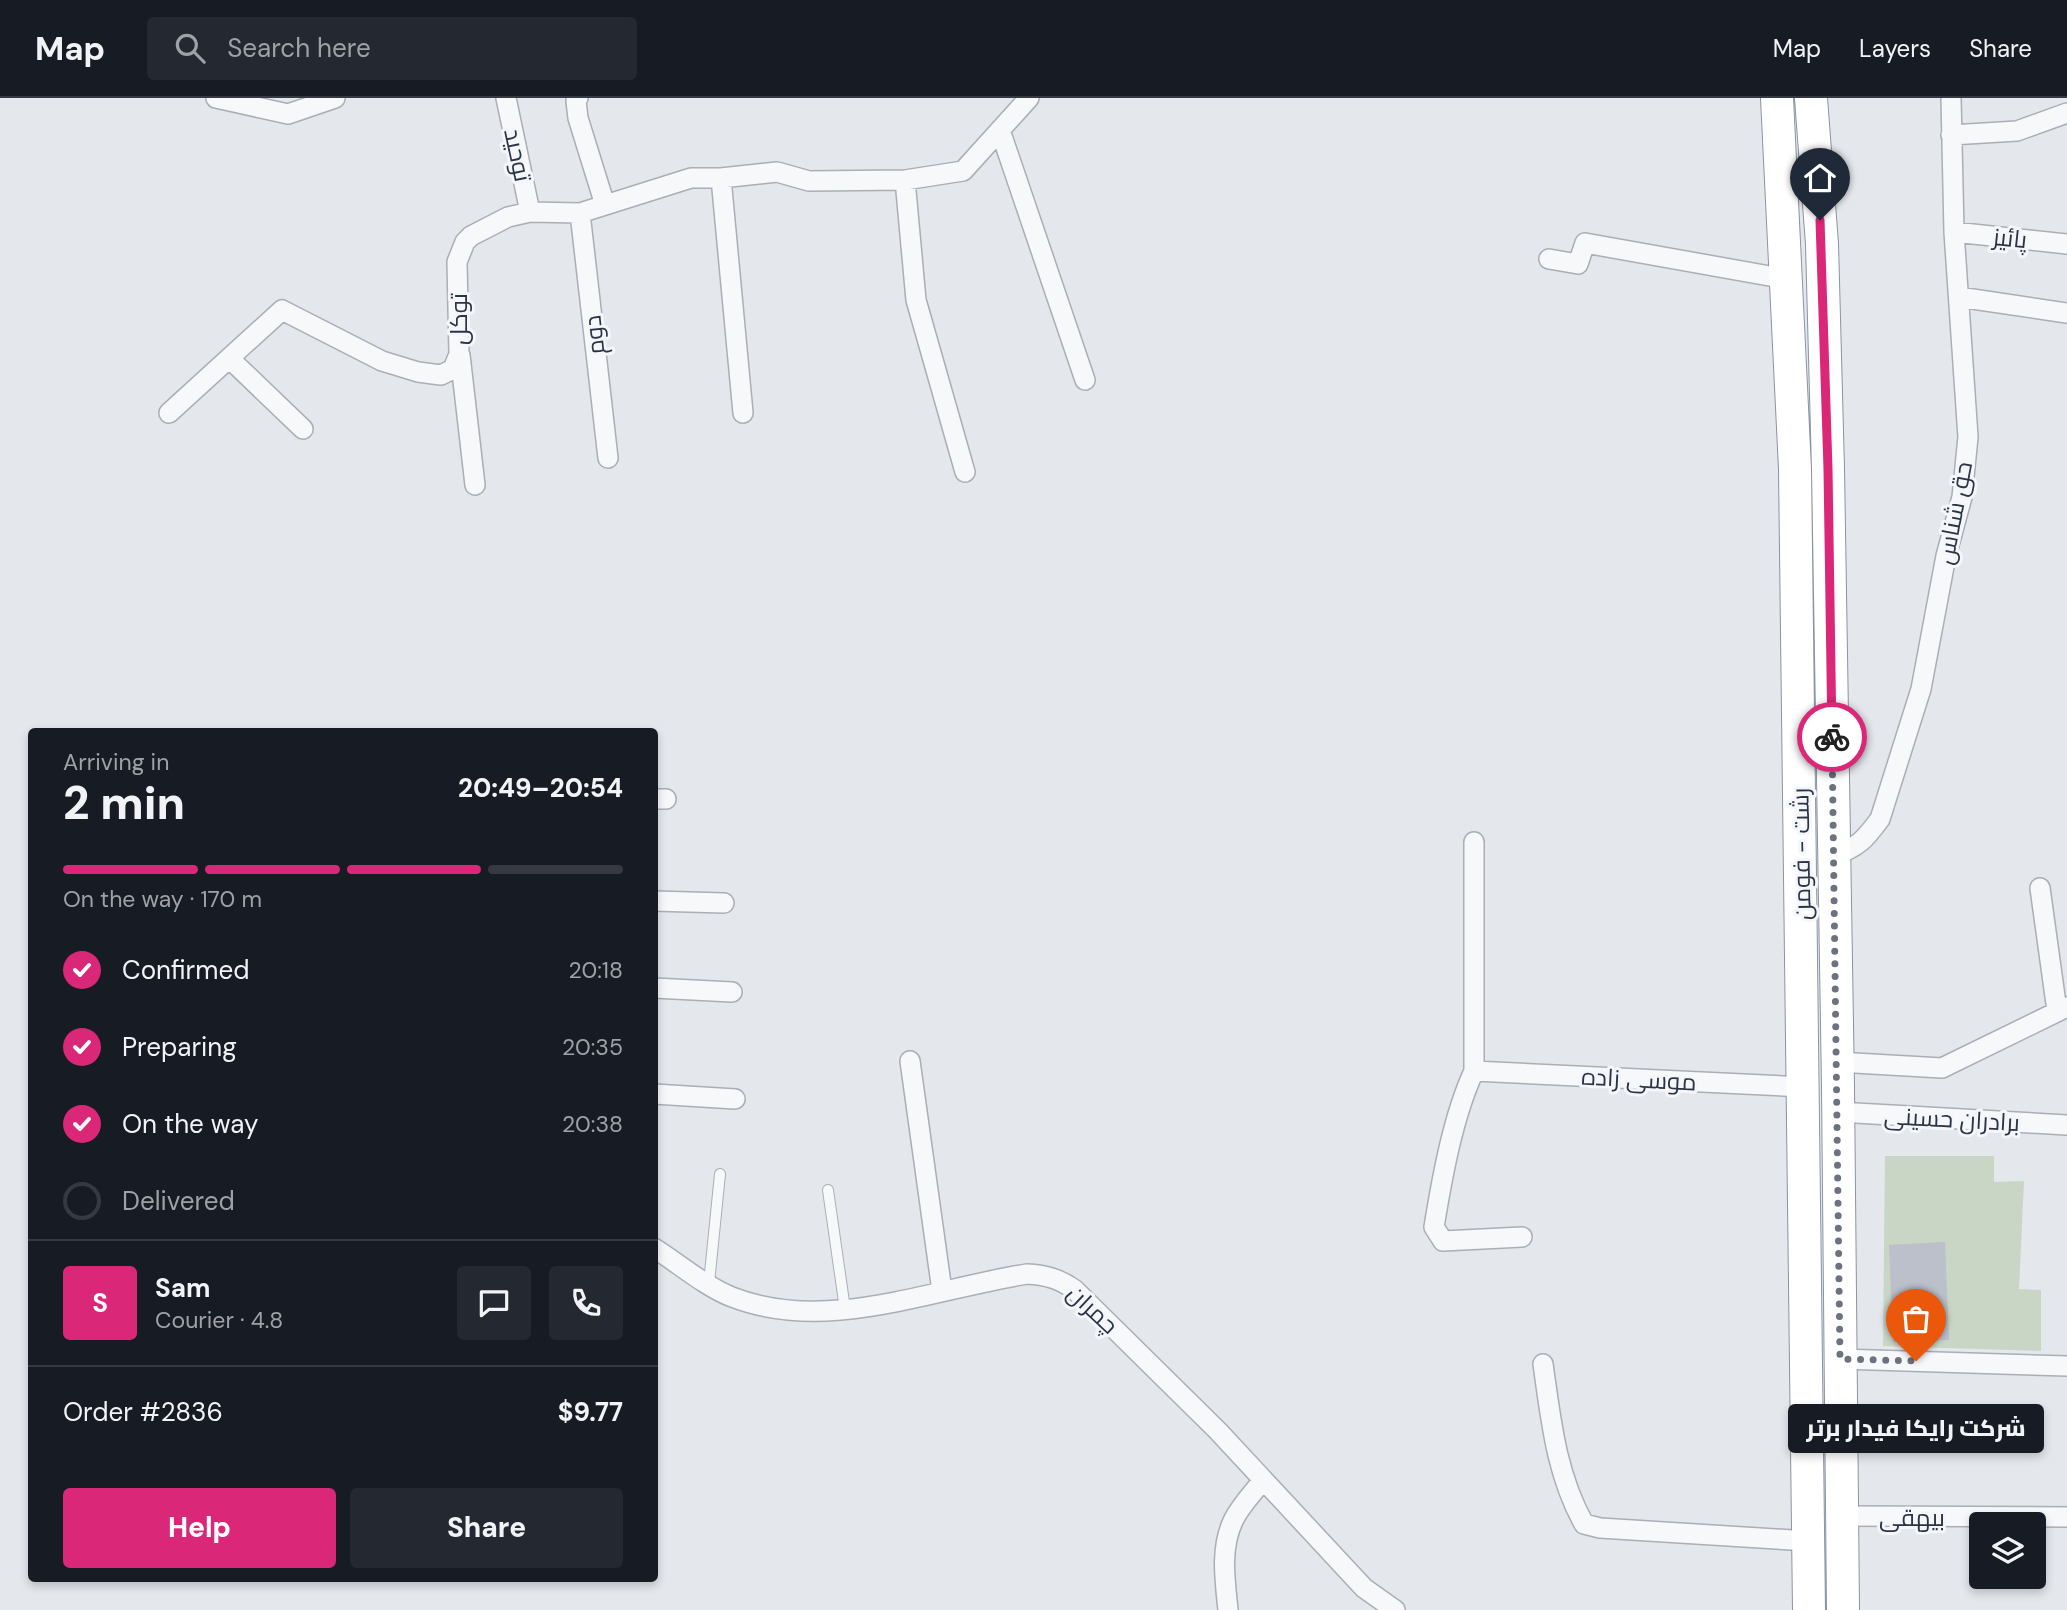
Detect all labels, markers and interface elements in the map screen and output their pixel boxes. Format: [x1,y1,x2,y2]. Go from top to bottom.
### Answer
search box [147,17,637,80]
text: Map [35,27,105,70]
icon: search [171,29,209,67]
text: Search here [227,31,371,65]
text: Map [1773,33,1821,64]
text: Layers [1859,33,1931,64]
text: Share [1969,33,2032,64]
street label: توحید [497,126,539,185]
pin [1790,148,1850,220]
icon: home [1801,159,1839,197]
street label: پائیز [1989,221,2029,256]
street label: توکل [443,292,474,345]
street label: دوم [577,314,612,356]
street label: حق شناس [1929,459,1979,567]
courier [1797,702,1867,772]
icon: bike [1813,718,1851,756]
text: Arriving in [63,747,169,777]
text: 20:49–20:54 [458,771,623,805]
text: 2 min [63,773,185,833]
street label: رشت - فومن [1784,788,1818,920]
text: On the way · 170 m [63,884,262,914]
icon: check [63,951,101,989]
text: Confirmed [122,953,249,987]
text: 20:18 [568,955,623,985]
icon: check [63,1028,101,1066]
text: Preparing [122,1030,237,1064]
text: 20:35 [562,1032,623,1062]
street label: موسی زاده [1581,1061,1697,1097]
street label: برادران حسینی [1883,1100,2021,1138]
icon: check [63,1105,101,1143]
text: On the way [122,1107,258,1141]
text: 20:38 [562,1109,623,1139]
text: Delivered [122,1184,235,1218]
button: chat [457,1266,531,1340]
button: phone [549,1266,623,1340]
text: Sam [155,1271,210,1305]
street label: چمران [1060,1277,1125,1341]
text: S [92,1286,108,1320]
pin [1886,1289,1946,1361]
icon: bag [1897,1300,1935,1338]
text: Courier · 4.8 [155,1305,283,1335]
text: Order #2836 [63,1395,223,1429]
text: $9.77 [558,1395,623,1429]
callout: شرکت رایکا فیدار برتر [1788,1403,2044,1452]
text: شرکت رایکا فیدار برتر [1806,1413,2026,1443]
button: Help [63,1488,336,1568]
button: Share [350,1488,623,1568]
street label: بیهقی [1879,1502,1945,1533]
map controls [1969,1512,2046,1589]
button: layers [1969,1512,2046,1589]

